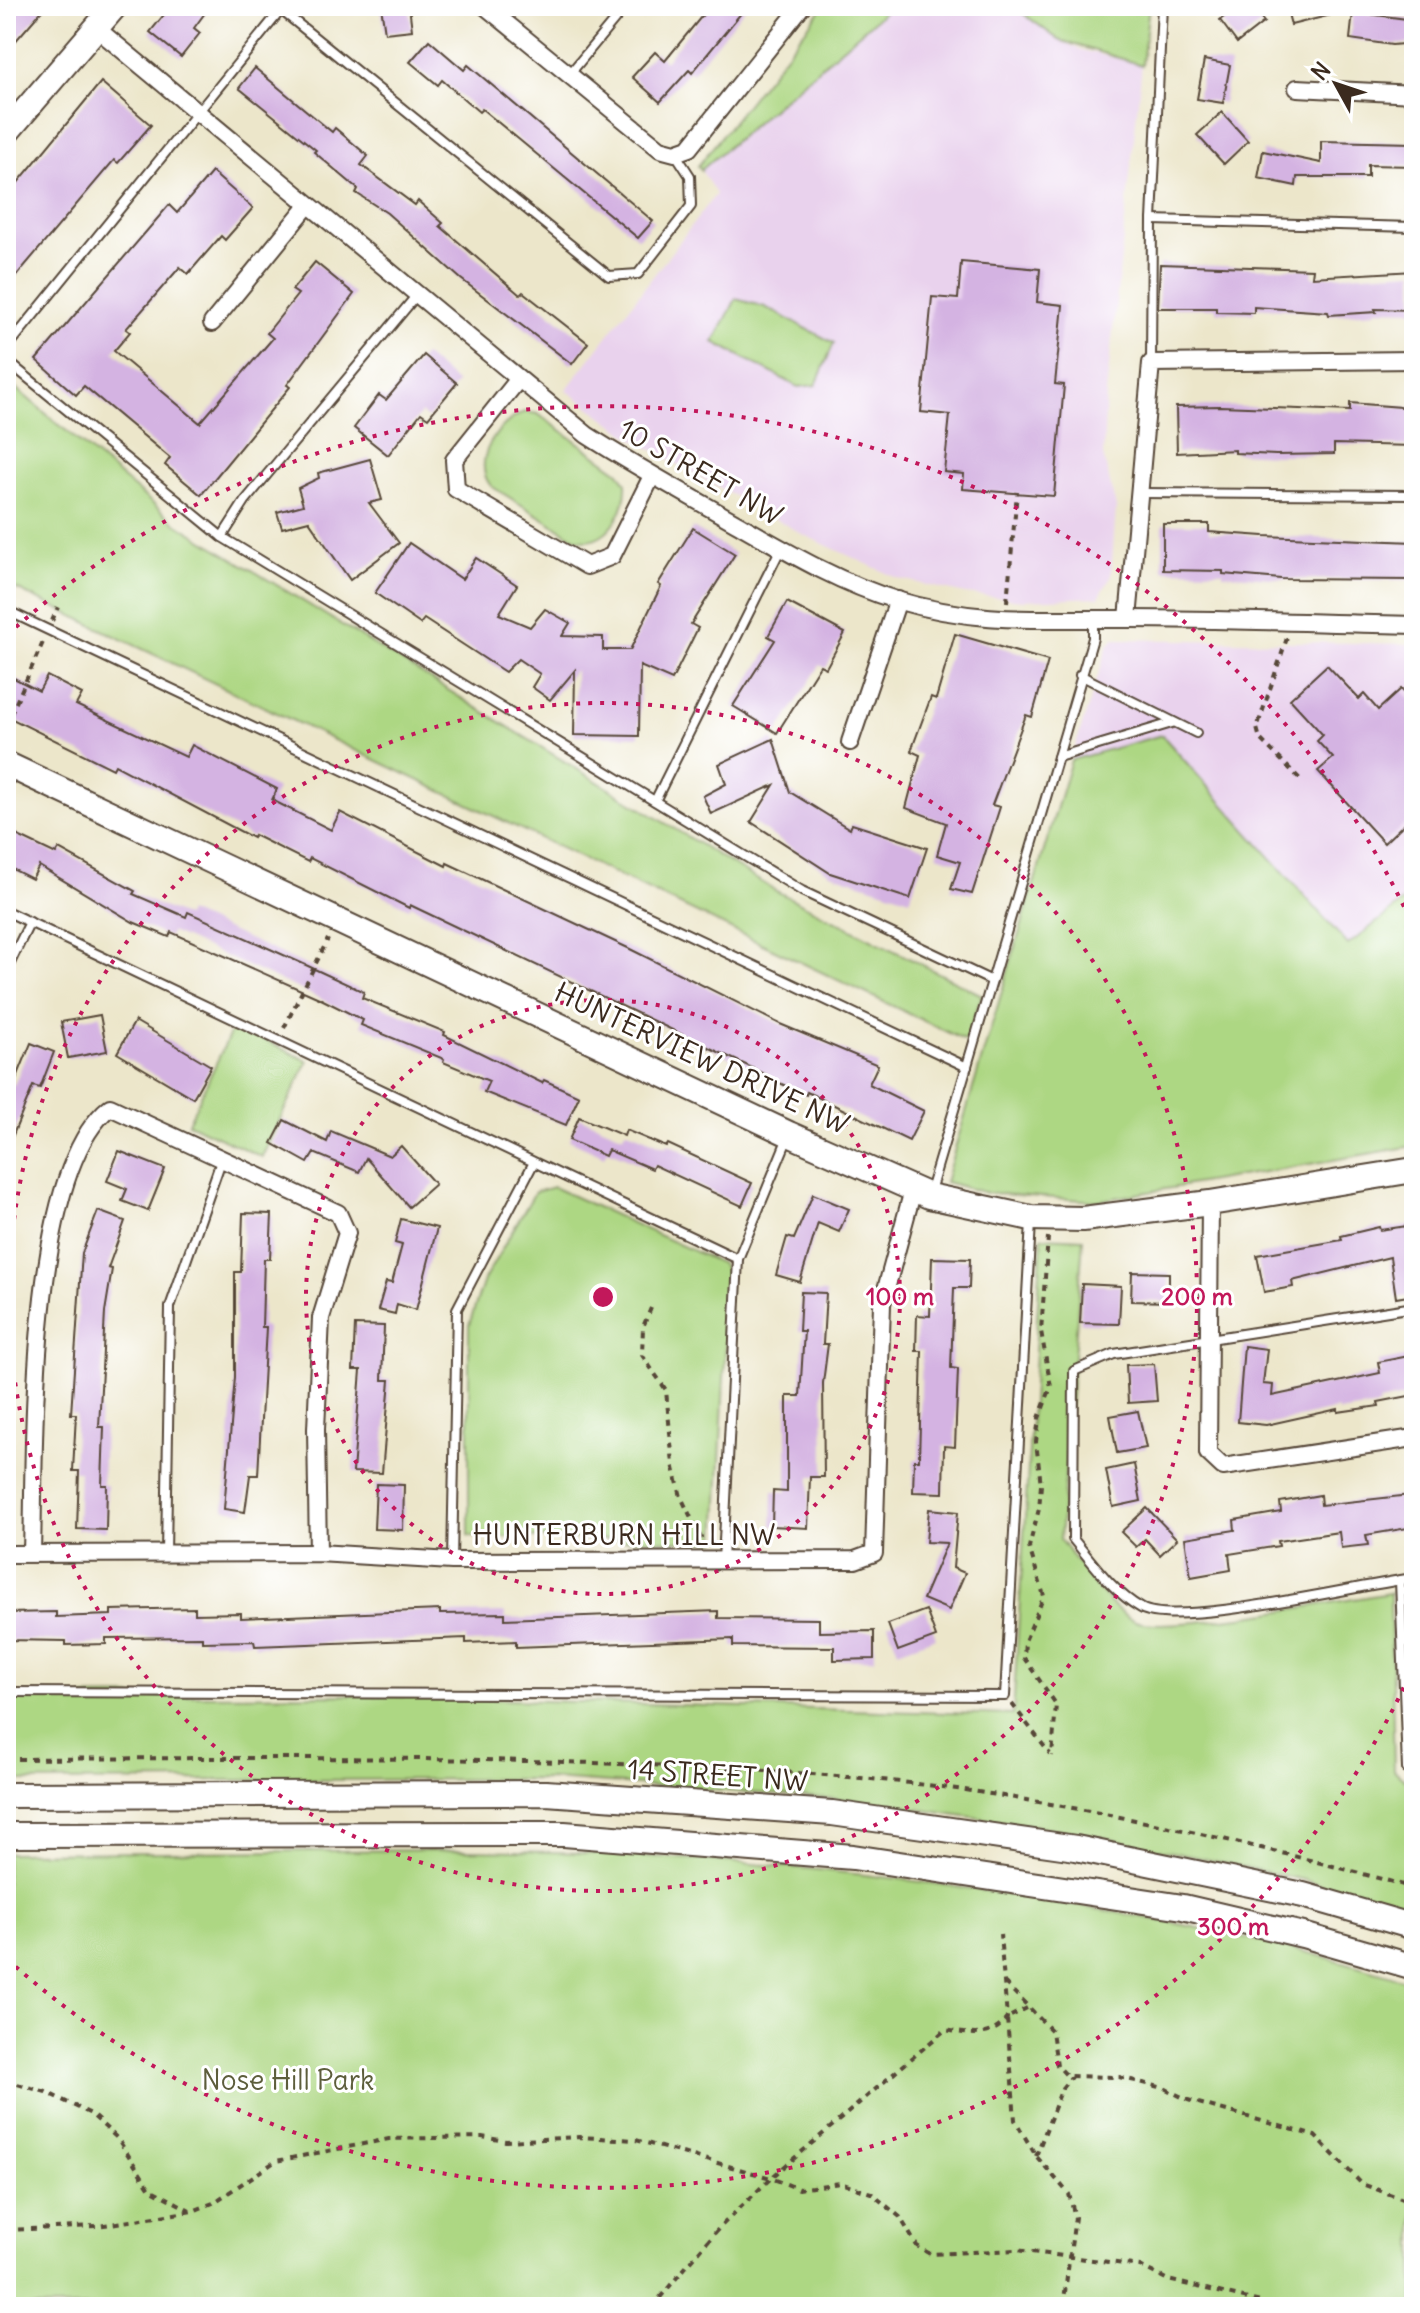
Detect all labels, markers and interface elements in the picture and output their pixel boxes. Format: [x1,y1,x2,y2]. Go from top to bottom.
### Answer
north arrow [1296,44,1376,124]
text: N [1305,56,1336,86]
street label: 10 STREET NW [613,411,789,533]
street label: HUNTERVIEW DRIVE NW [549,974,855,1142]
text: 100 m [866,1281,934,1311]
text: 200 m [1161,1281,1233,1311]
centre of rings [589,1283,617,1311]
street label: HUNTERBURN HILL NW [472,1517,776,1553]
street label: 14 STREET NW [627,1751,809,1799]
text: 300 m [1197,1911,1269,1941]
park label: Nose Hill Park [202,2062,374,2098]

